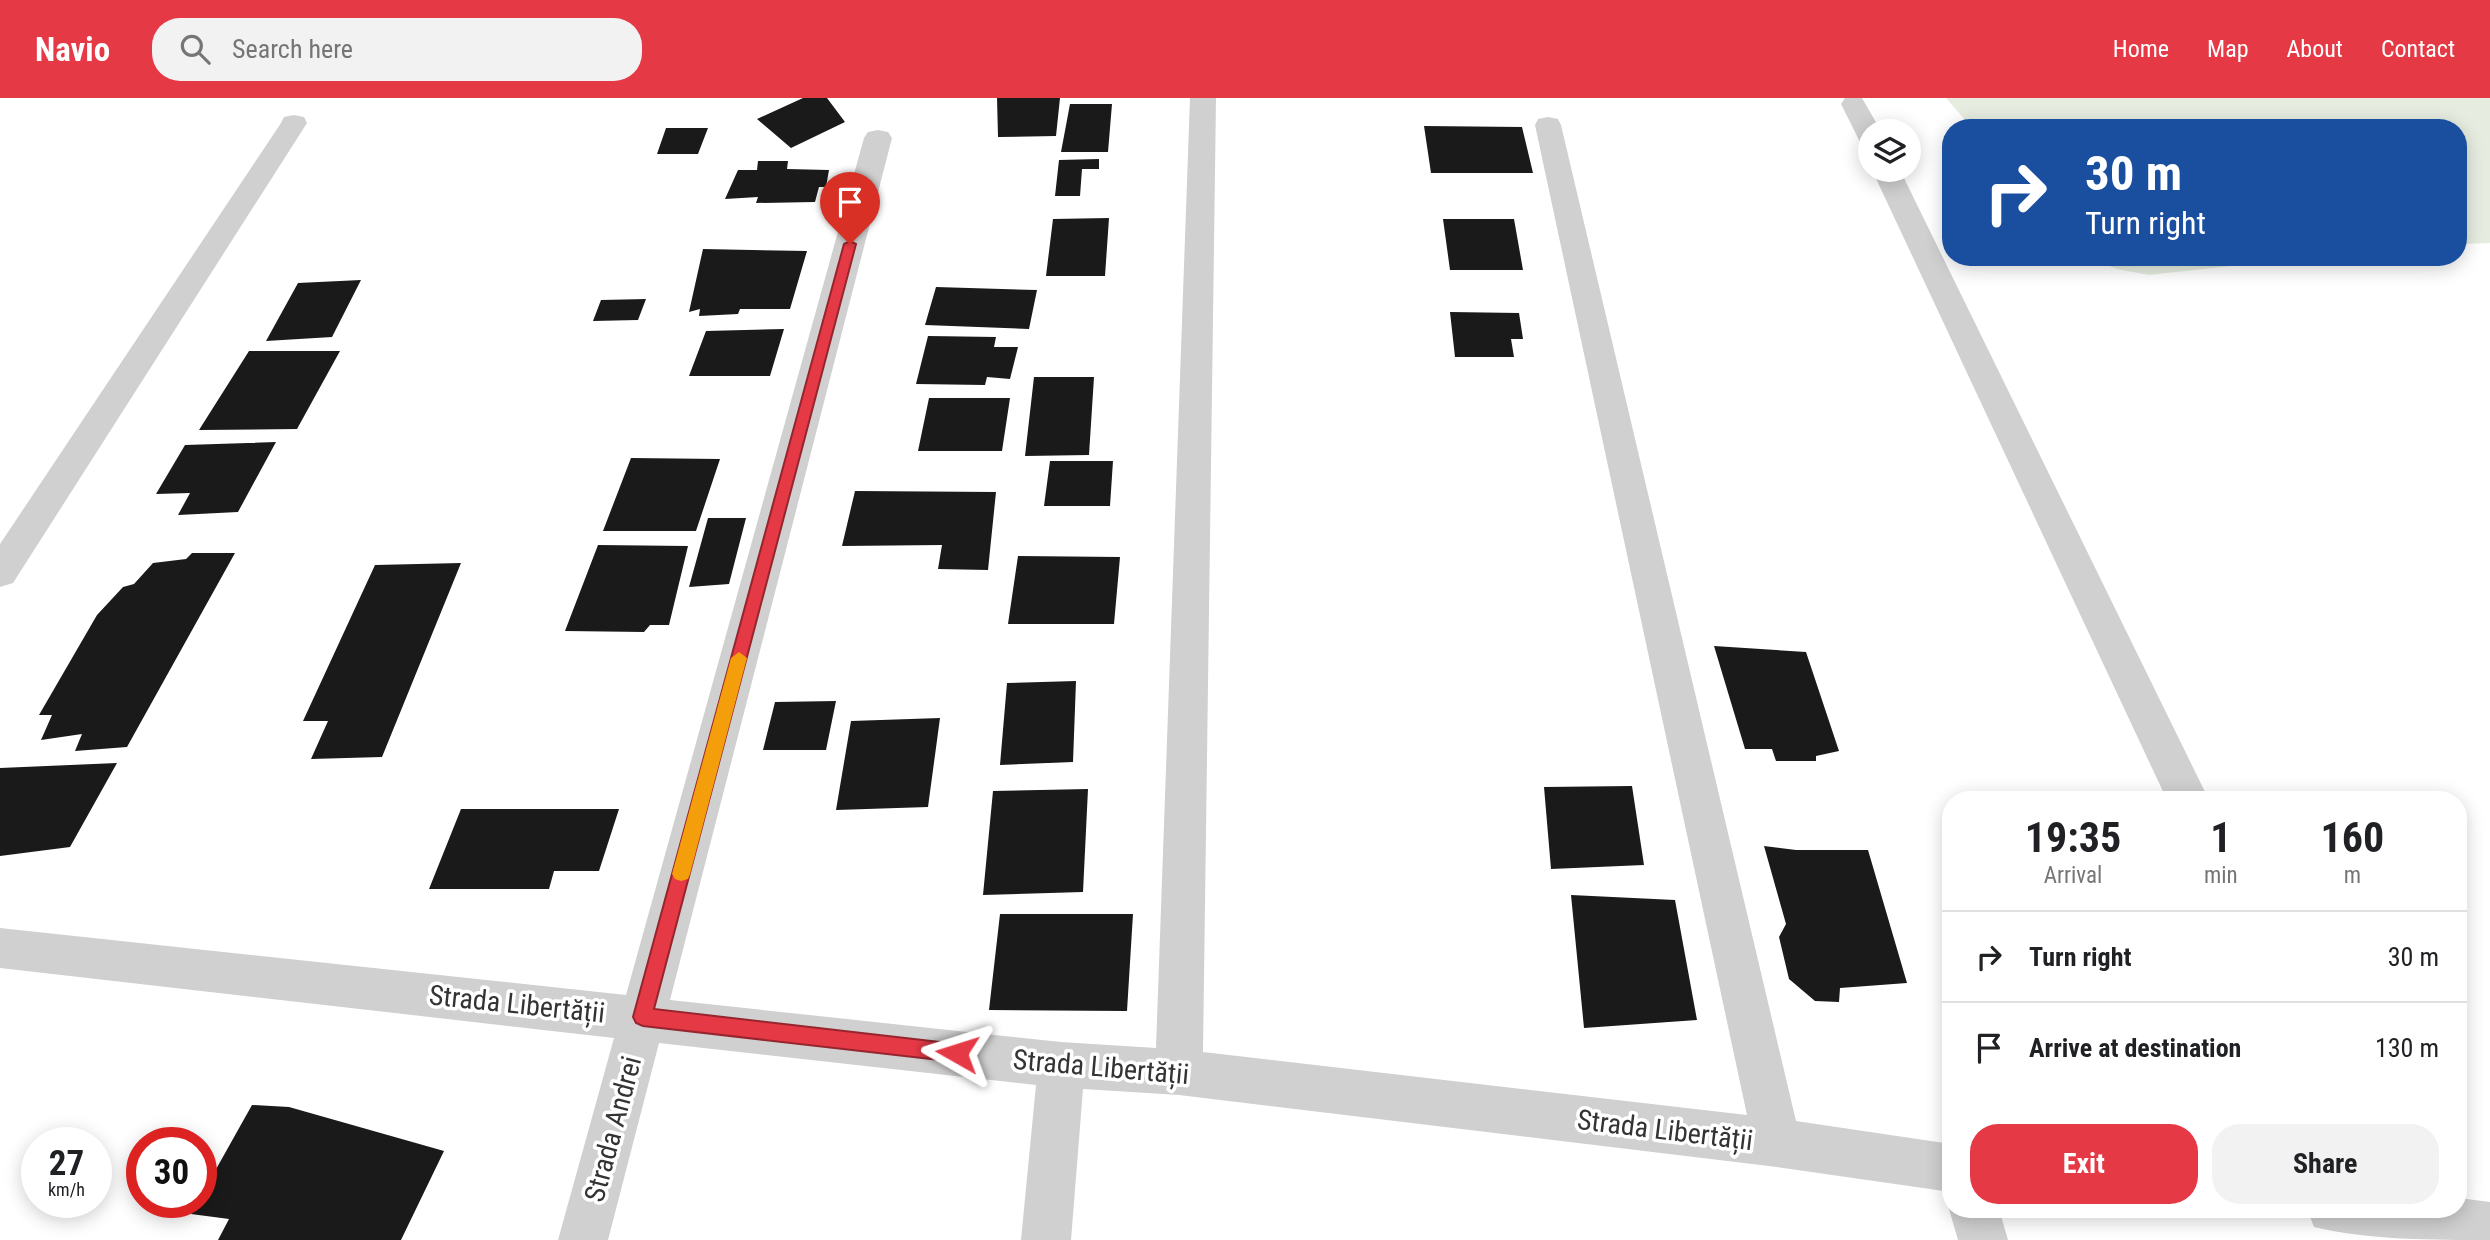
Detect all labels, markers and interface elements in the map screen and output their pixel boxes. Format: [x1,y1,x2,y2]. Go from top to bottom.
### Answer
search box [152,18,642,81]
text: Navio [35,30,110,69]
icon: search [176,30,214,68]
text: Search here [232,34,353,64]
text: Home [2113,35,2169,63]
text: Map [2207,35,2249,63]
text: About [2287,35,2343,63]
text: Contact [2381,35,2455,63]
map controls [1858,119,1921,182]
button: layers [1858,119,1921,182]
text: 30 m [2085,145,2182,202]
icon: right [1970,147,2061,238]
pin [820,172,880,244]
icon: arrive [831,183,869,221]
text: Turn right [2085,204,2206,242]
text: 19:35 [2025,813,2121,862]
text: 1 [2210,813,2231,862]
text: 160 [2320,813,2384,862]
text: Arrival [2044,862,2102,889]
text: min [2204,862,2238,889]
text: m [2344,862,2361,889]
icon: right [1970,938,2008,976]
text: Turn right [2029,942,2131,972]
text: 30 m [2388,942,2439,972]
street label: Strada Libertății [427,978,607,1030]
position arrow [920,1016,994,1090]
icon: arrive [1970,1029,2008,1067]
text: Arrive at destination [2029,1033,2241,1063]
text: 130 m [2375,1033,2439,1063]
street label: Strada Libertății [1012,1043,1190,1091]
street label: Strada Andrei [578,1053,648,1205]
street label: Strada Libertății [1575,1103,1755,1157]
button: Exit [1970,1124,2198,1204]
button: Share [2212,1124,2439,1204]
speed limit sign: 30 [126,1127,217,1218]
text: 27 [49,1143,84,1184]
text: km/h [48,1179,85,1200]

